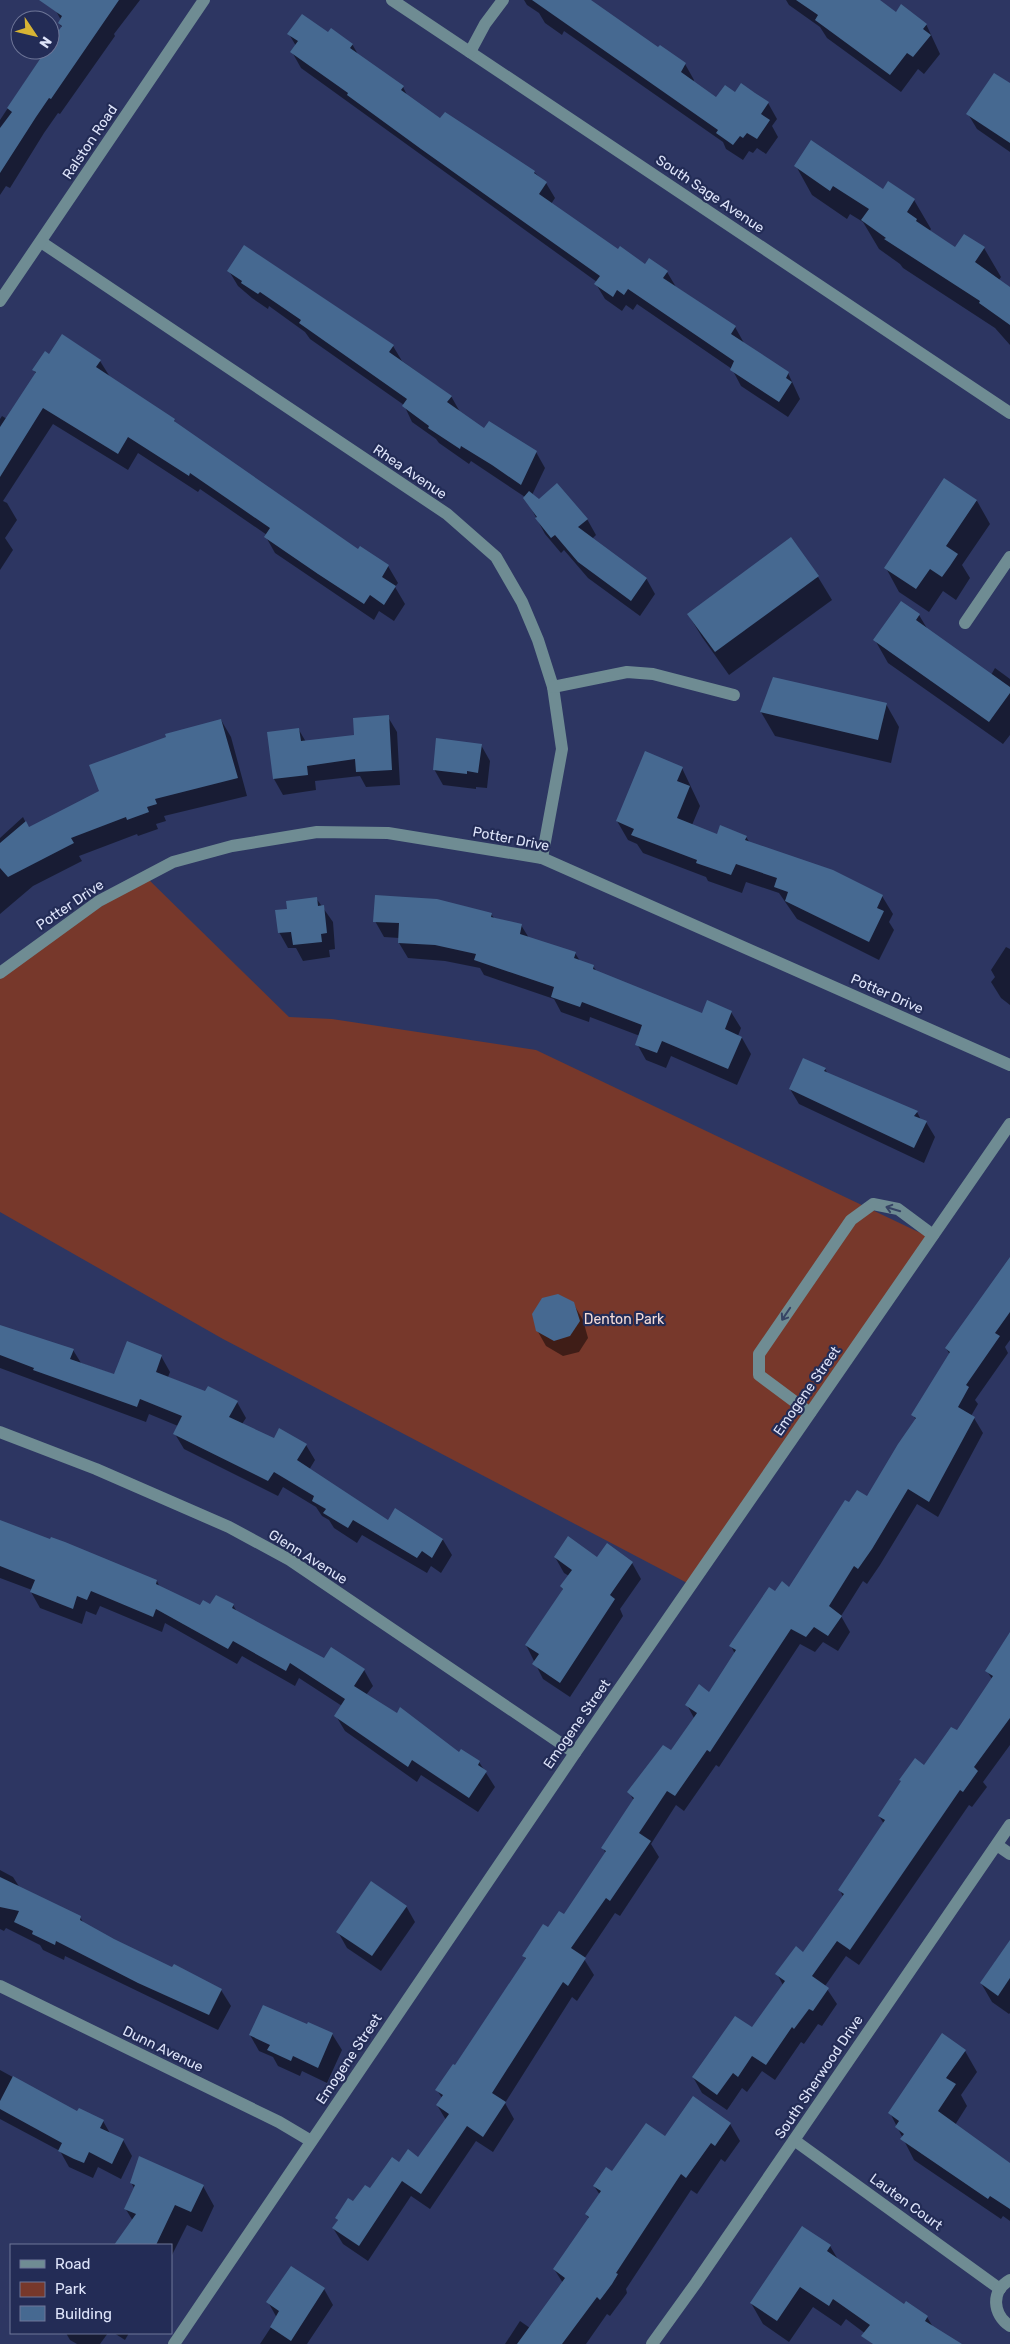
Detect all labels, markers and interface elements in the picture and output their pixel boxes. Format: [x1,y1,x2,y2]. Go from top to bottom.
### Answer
north arrow [10,10,60,60]
text: N [35,33,55,51]
street label: Ralston Road [59,102,121,182]
street label: South Sage Avenue [652,151,768,237]
street label: Rhea Avenue [370,441,450,503]
street label: Potter Drive [471,823,551,855]
street label: Potter Drive [33,876,107,934]
street label: Potter Drive [848,970,926,1018]
one-way arrow [885,1203,901,1213]
one-way arrow [781,1307,791,1321]
park label: Denton Park [584,1311,665,1328]
street label: Emogene Street [770,1343,844,1439]
street label: Glenn Avenue [265,1526,351,1588]
street label: Emogene Street [540,1676,614,1772]
street label: Emogene Street [312,2010,386,2107]
street label: South Sherwood Drive [771,2012,867,2142]
street label: Dunn Avenue [120,2022,206,2076]
street label: Lauten Court [866,2170,946,2234]
legend [10,2244,172,2334]
text: Road [55,2255,91,2273]
text: Park [55,2280,86,2298]
text: Building [55,2305,112,2323]

